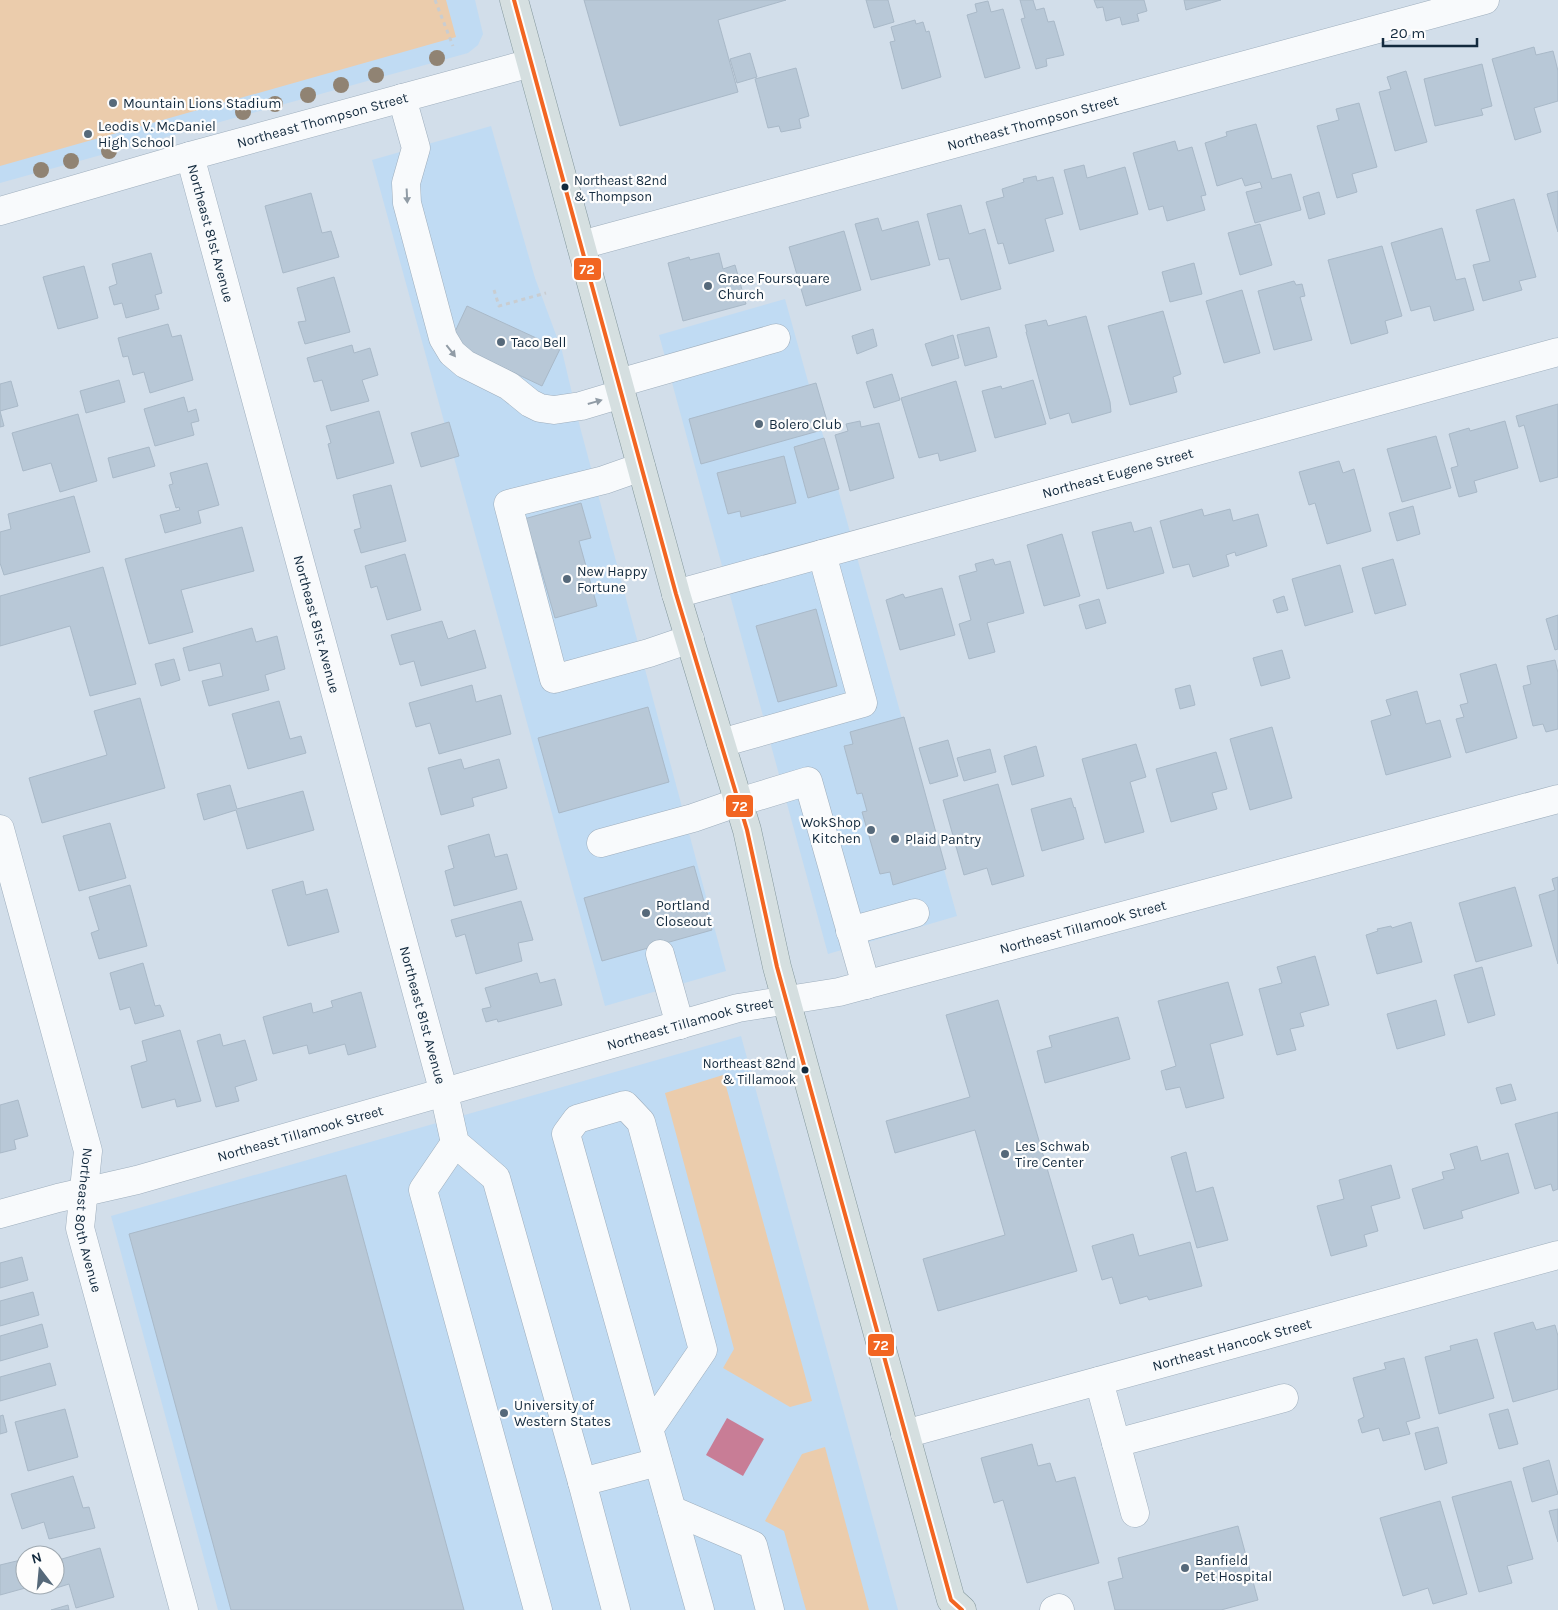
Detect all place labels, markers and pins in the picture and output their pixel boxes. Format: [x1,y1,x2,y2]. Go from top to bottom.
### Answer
place label: Mountain Lions Stadium [123,95,281,112]
marker: Mountain Lions Stadium [107,97,119,109]
place label: Leodis V. McDaniel High School [98,118,216,151]
marker: Leodis V. McDaniel High School [82,128,94,140]
place label: Northeast 82nd & Thompson [574,173,667,204]
marker: Northeast 82nd & Thompson [560,182,570,192]
place label: Grace Foursquare Church [718,270,830,303]
marker: Grace Foursquare Church [702,280,714,292]
place label: Taco Bell [511,334,566,351]
marker: Taco Bell [495,336,507,348]
place label: Bolero Club [769,416,842,433]
marker: Bolero Club [753,418,765,430]
place label: New Happy Fortune [577,563,648,596]
marker: New Happy Fortune [561,573,573,585]
place label: WokShop Kitchen [801,814,861,847]
marker: WokShop Kitchen [865,824,877,836]
place label: Plaid Pantry [905,831,981,848]
marker: Plaid Pantry [889,833,901,845]
place label: Portland Closeout [656,897,712,930]
marker: Portland Closeout [640,907,652,919]
place label: Northeast 82nd & Tillamook [703,1056,796,1087]
marker: Northeast 82nd & Tillamook [800,1065,810,1075]
place label: Les Schwab Tire Center [1015,1138,1090,1171]
marker: Les Schwab Tire Center [999,1148,1011,1160]
place label: University of Western States [514,1397,611,1430]
marker: University of Western States [498,1407,510,1419]
place label: Banfield Pet Hospital [1195,1552,1272,1585]
marker: Banfield Pet Hospital [1179,1562,1191,1574]

